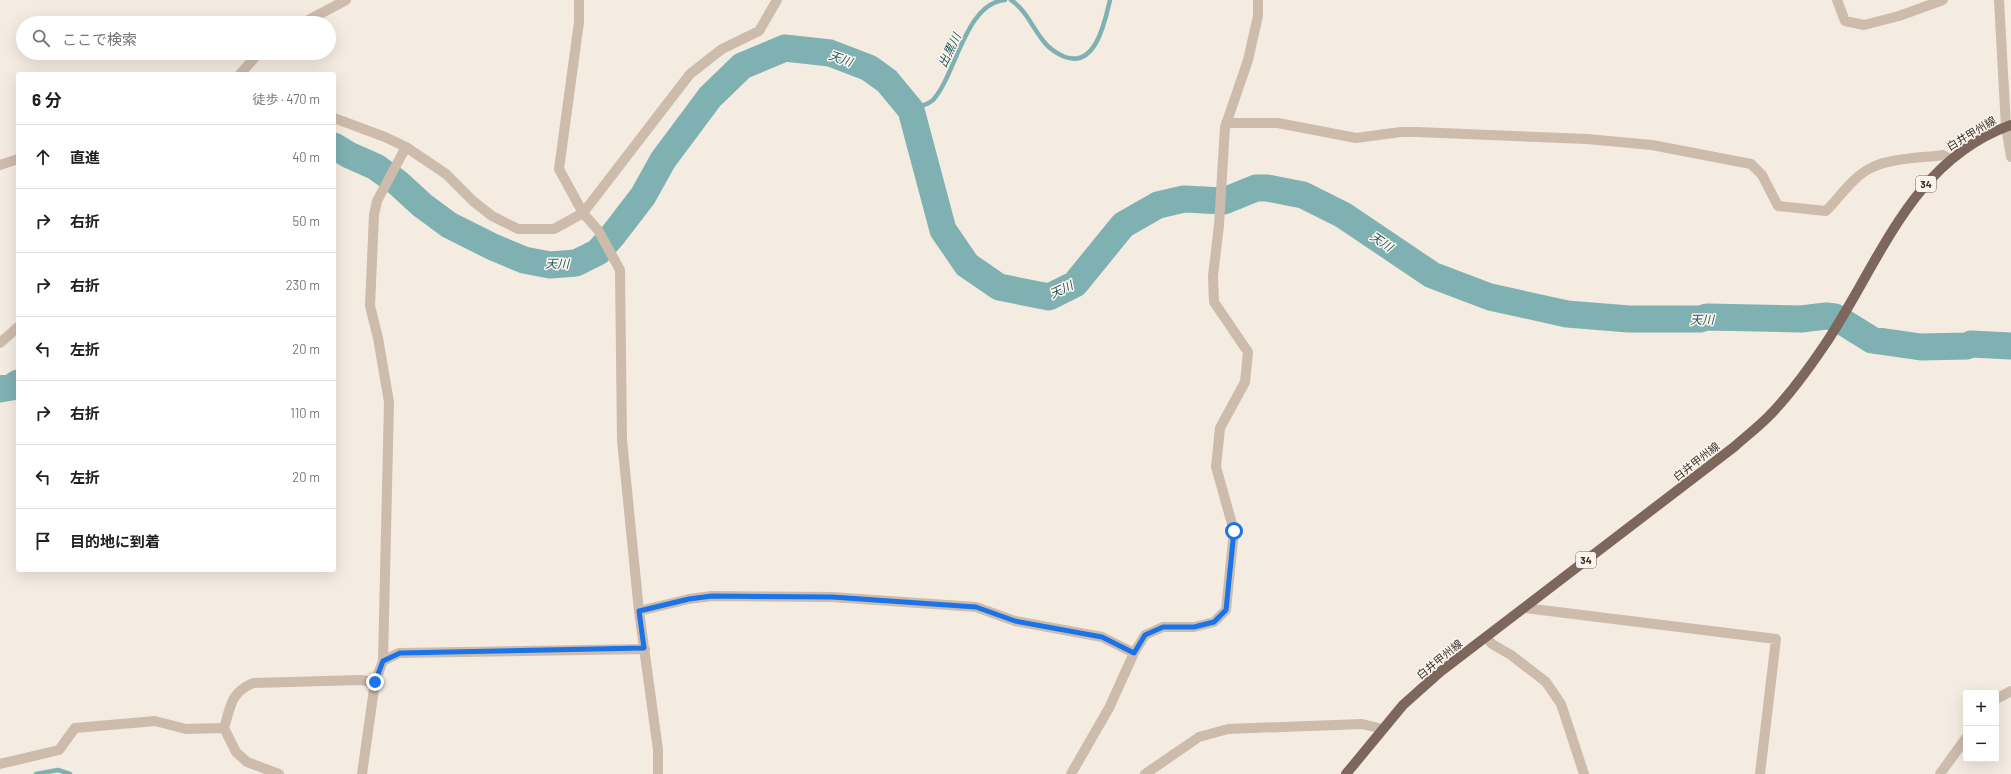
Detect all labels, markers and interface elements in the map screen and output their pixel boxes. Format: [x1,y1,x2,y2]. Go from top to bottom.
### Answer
search box [16,16,336,60]
icon: search [30,27,52,49]
water label: 出黒川 [935,29,964,69]
text: ここで検索 [62,30,137,48]
water label: 天川 [827,47,857,69]
text: 6 分 [32,89,62,109]
text: 徒歩 · 470 m [252,91,320,107]
street label: 白井甲州線 [1944,113,1998,153]
icon: ahead [32,146,54,168]
text: 直進 [70,148,100,166]
text: 40 m [292,149,320,165]
road number: 34 [1916,176,1936,192]
icon: right [32,210,54,232]
text: 右折 [70,212,100,230]
text: 50 m [293,213,320,229]
water label: 天川 [1368,228,1398,255]
water label: 天川 [545,256,571,270]
icon: right [32,274,54,296]
text: 右折 [70,276,100,294]
text: 230 m [286,277,320,293]
water label: 天川 [1047,277,1077,300]
water label: 天川 [1690,312,1716,326]
icon: left [32,338,54,360]
text: 左折 [70,340,100,358]
text: 20 m [292,341,320,357]
icon: right [32,402,54,424]
text: 右折 [70,404,100,422]
text: 110 m [290,405,320,421]
street label: 白井甲州線 [1670,439,1722,483]
icon: left [32,466,54,488]
text: 左折 [70,468,100,486]
text: 20 m [292,469,320,485]
route start [1225,522,1243,540]
icon: arrive [32,530,54,552]
text: 目的地に到着 [70,532,160,550]
road number: 34 [1576,552,1596,568]
street label: 白井甲州線 [1414,637,1464,681]
route end [366,673,384,691]
map controls [1963,690,1999,762]
button: + [1963,690,1999,726]
button: − [1963,726,1999,762]

